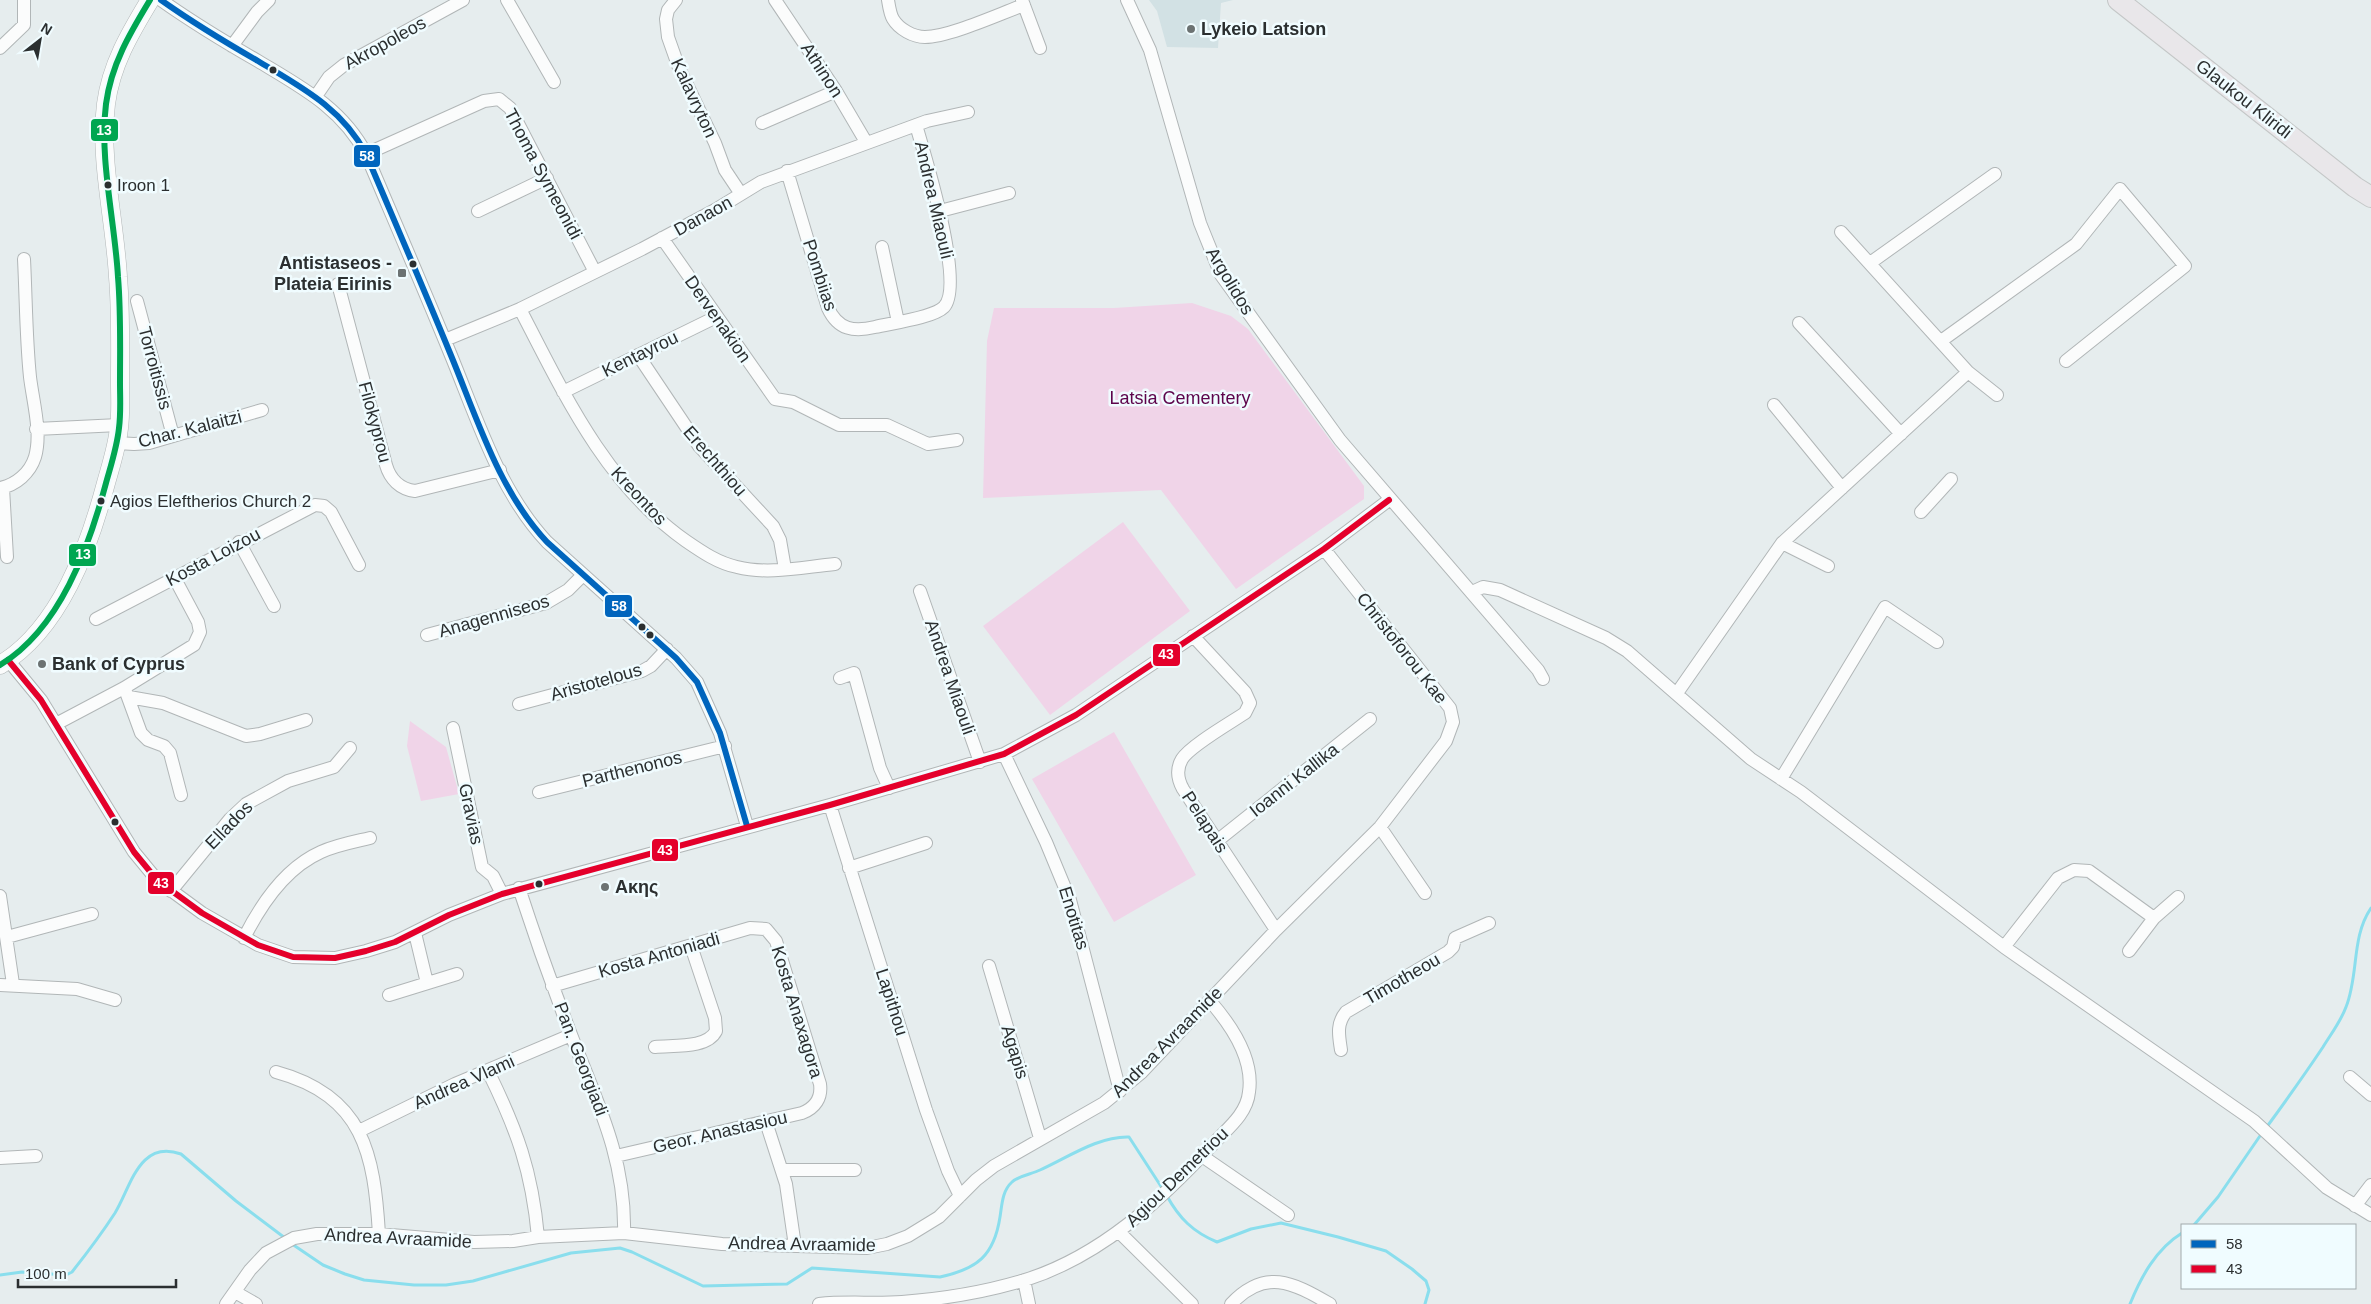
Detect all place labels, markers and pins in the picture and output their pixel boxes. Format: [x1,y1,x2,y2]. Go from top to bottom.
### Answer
place label: Lykeio Latsion [1201,19,1326,39]
marker: Lykeio Latsion [1185,23,1197,35]
unlabelled marker [268,65,278,75]
place label: Iroon 1 [117,176,170,195]
marker: Iroon 1 [103,180,113,190]
place label: Antistaseos - Plateia Eirinis [274,253,392,294]
unlabelled marker [408,259,418,269]
marker: Antistaseos - Plateia Eirinis [396,267,408,279]
place label: Agios Eleftherios Church 2 [110,492,311,511]
marker: Agios Eleftherios Church 2 [96,496,106,506]
unlabelled marker [637,622,647,632]
unlabelled marker [645,630,655,640]
place label: Bank of Cyprus [52,654,185,674]
marker: Bank of Cyprus [36,658,48,670]
unlabelled marker [110,817,120,827]
place label: Ακης [615,877,658,897]
unlabelled marker [534,879,544,889]
marker: Ακης [599,881,611,893]

